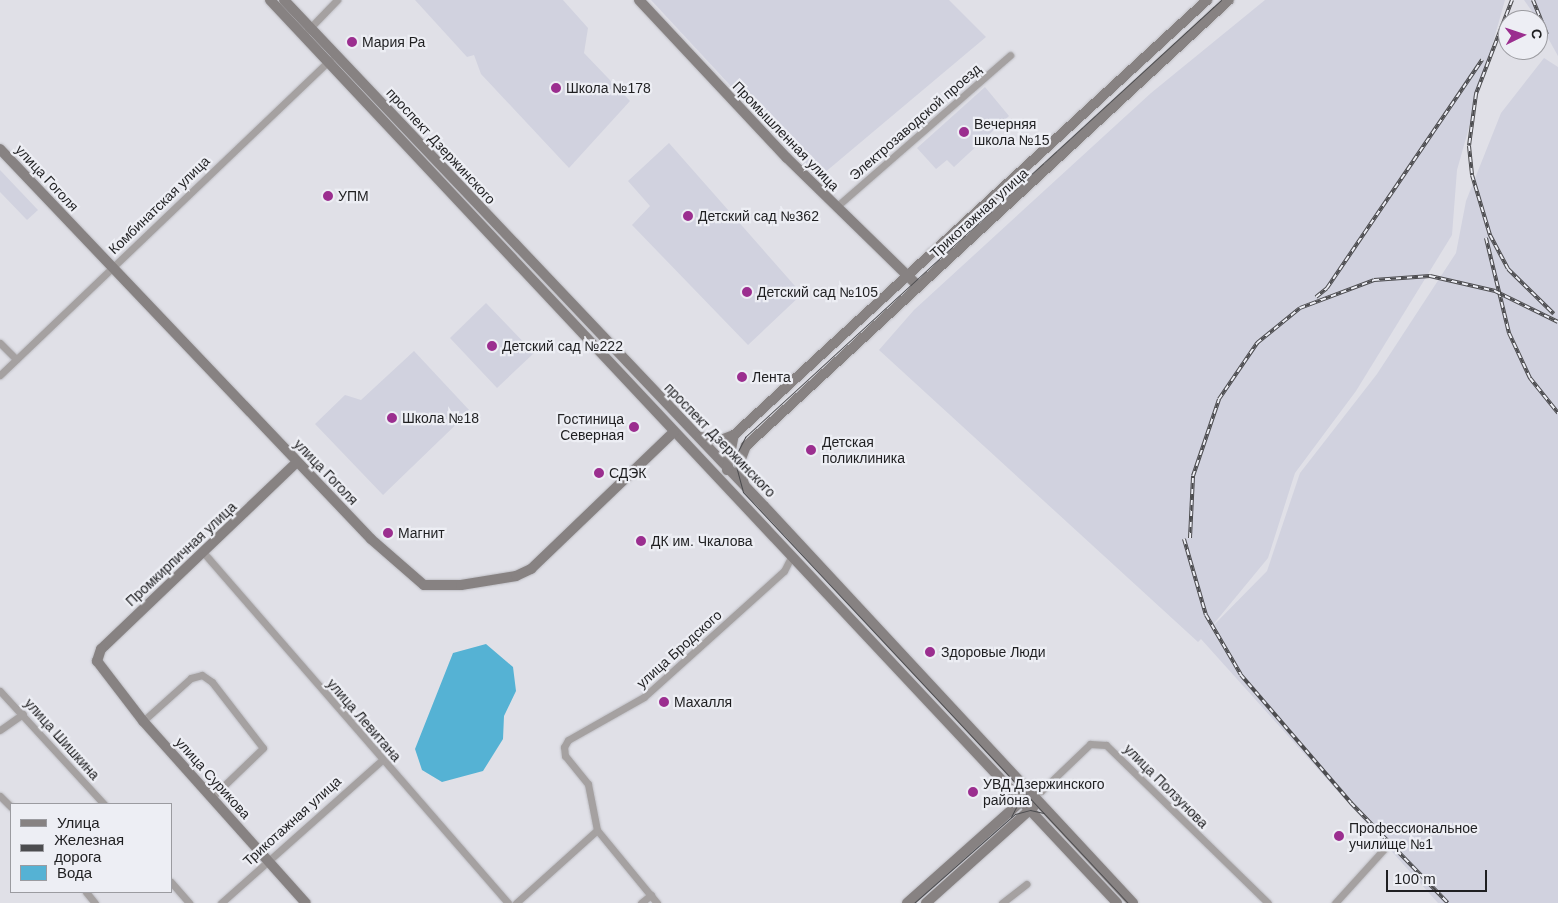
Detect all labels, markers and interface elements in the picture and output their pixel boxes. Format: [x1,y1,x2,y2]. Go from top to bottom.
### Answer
north arrow [1498,10,1548,60]
text: С [1529,28,1545,40]
place label: Мария Ра [362,34,425,50]
marker: Мария Ра [346,36,358,48]
street label: Электрозаводской проезд [846,60,984,184]
street label: Промышленная улица [729,78,843,194]
place label: Школа №178 [566,80,651,96]
marker: Школа №178 [550,82,562,94]
street label: проспект Дзержинского [383,85,499,207]
place label: Вечерняя школа №15 [974,116,1049,148]
marker: Вечерняя школа №15 [958,126,970,138]
street label: улица Гоголя [12,141,82,215]
street label: Комбинатская улица [105,152,213,258]
street label: Трикотажная улица [927,165,1031,261]
place label: УПМ [338,188,369,204]
marker: УПМ [322,190,334,202]
place label: Детский сад №362 [698,208,819,224]
marker: Детский сад №362 [682,210,694,222]
place label: Детский сад №105 [757,284,878,300]
marker: Детский сад №105 [741,286,753,298]
place label: Детский сад №222 [502,338,623,354]
marker: Детский сад №222 [486,340,498,352]
place label: Лента [752,369,791,385]
marker: Лента [736,371,748,383]
street label: проспект Дзержинского [661,379,779,501]
place label: Школа №18 [402,410,479,426]
place label: Гостиница Северная [557,411,624,444]
marker: Школа №18 [386,412,398,424]
marker: Гостиница Северная [628,421,640,433]
place label: Детская поликлиника [822,434,905,467]
street label: улица Гоголя [290,436,362,508]
marker: Детская поликлиника [804,443,818,457]
place label: СДЭК [609,465,647,481]
marker: СДЭК [593,467,605,479]
street label: Промкирпичная улица [122,498,240,610]
place label: Магнит [398,525,445,541]
marker: Магнит [382,527,394,539]
place label: ДК им. Чкалова [651,533,752,549]
marker: ДК им. Чкалова [635,535,647,547]
street label: улица Бродского [633,606,725,692]
place label: Здоровые Люди [941,644,1046,660]
marker: Здоровые Люди [923,645,937,659]
street label: улица Левитана [323,675,405,765]
place label: Махалля [674,694,732,710]
street label: улица Шишкина [21,695,103,783]
marker: Махалля [658,696,670,708]
street label: улица Сурикова [172,734,254,822]
street label: улица Ползунова [1120,740,1212,832]
street label: Трикотажная улица [240,773,344,869]
place label: УВД Дзержинского района [983,776,1105,809]
marker: УВД Дзержинского района [967,786,979,798]
legend [10,803,172,893]
text: Улица [57,814,100,831]
place label: Профессиональное училище №1 [1349,820,1478,852]
marker: Профессиональное училище №1 [1333,830,1345,842]
text: Железная дорога [54,831,124,865]
scale bar [1388,860,1489,892]
text: Вода [57,864,92,881]
text: 100 m [1394,870,1436,887]

